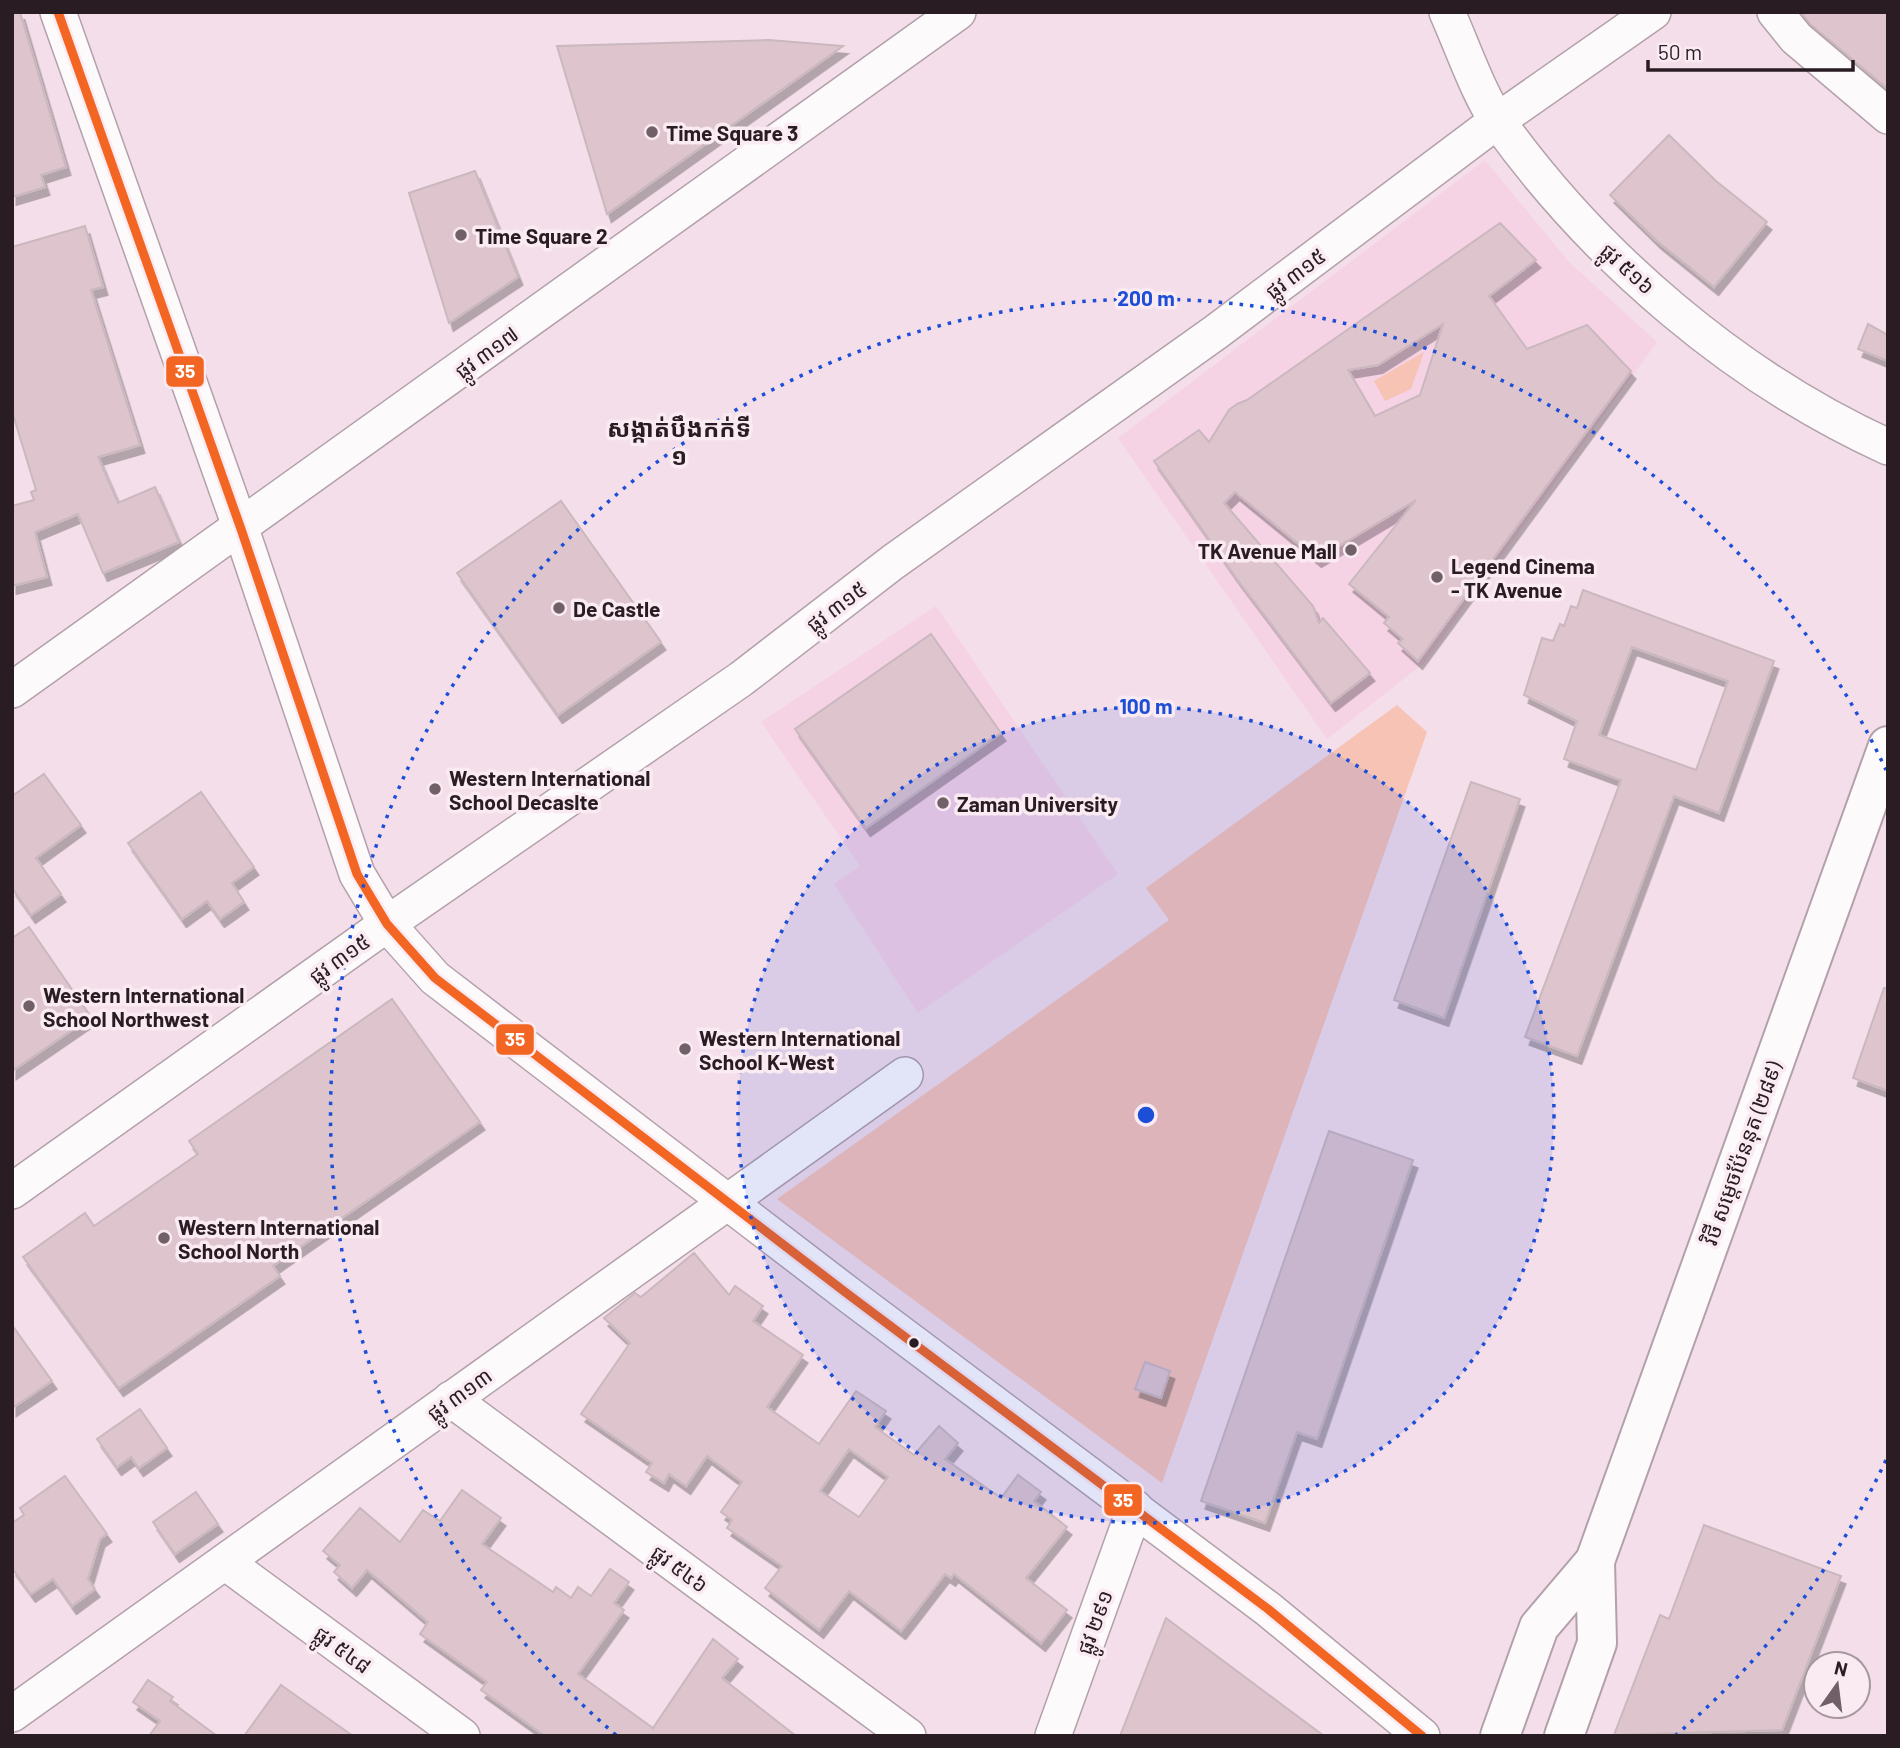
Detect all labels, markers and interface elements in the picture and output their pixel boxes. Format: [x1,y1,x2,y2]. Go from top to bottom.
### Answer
scale bar [1648,28,1853,72]
text: 50 m [1658,39,1702,64]
place label: Time Square 3 [666,120,798,145]
marker: Time Square 3 [644,124,660,140]
place label: Time Square 2 [475,223,608,248]
marker: Time Square 2 [453,227,469,243]
street label: ផ្លូវ ៥១៦ [1590,237,1660,305]
street label: ផ្លូវ ៣១៥ [1260,242,1335,310]
text: 200 m [1117,285,1175,310]
street label: ផ្លូវ ៣១៧ [449,321,527,390]
line badge: 35 [165,355,205,388]
text: 35 [175,359,195,382]
district label: សង្កាត់បឹងកក់ទី ១ [607,413,751,470]
place label: TK Avenue Mall [1198,538,1337,563]
marker: TK Avenue Mall [1343,542,1359,558]
place label: Legend Cinema - TK Avenue [1451,553,1595,602]
marker: Legend Cinema - TK Avenue [1429,569,1445,585]
street label: ផ្លូវ ៣១៥ [801,575,876,643]
place label: De Castle [573,596,661,621]
marker: De Castle [551,600,567,616]
text: 100 m [1119,693,1173,718]
place label: Western International School Decaslte [449,765,650,814]
marker: Western International School Decaslte [427,781,443,797]
place label: Zaman University [957,791,1119,816]
marker: Zaman University [935,795,951,811]
street label: ផ្លូវ ៣១៥ [304,928,379,995]
place label: Western International School Northwest [43,982,244,1031]
marker: Western International School Northwest [21,998,37,1014]
line badge: 35 [495,1023,535,1056]
place label: Western International School K-West [699,1025,900,1074]
text: 35 [505,1027,525,1050]
marker: Western International School K-West [677,1041,693,1057]
street label: វិថី សម្តេចប៉ែននុត (២៨៩) [1696,1057,1788,1250]
centre of rings [1134,1103,1158,1127]
place label: Western International School North [178,1214,379,1263]
marker: Western International School North [156,1230,172,1246]
unlabelled marker [907,1336,921,1350]
street label: ផ្លូវ ៣១៣ [422,1362,501,1432]
line badge: 35 [1103,1483,1143,1517]
text: 35 [1113,1488,1133,1511]
street label: ផ្លូវ ៥៤៦ [642,1539,713,1604]
street label: ផ្លូវ ២៩១ [1071,1586,1125,1660]
street label: ផ្លូវ ៥៤៨ [305,1620,376,1685]
north arrow [1802,1650,1872,1720]
text: N [1832,1655,1850,1681]

